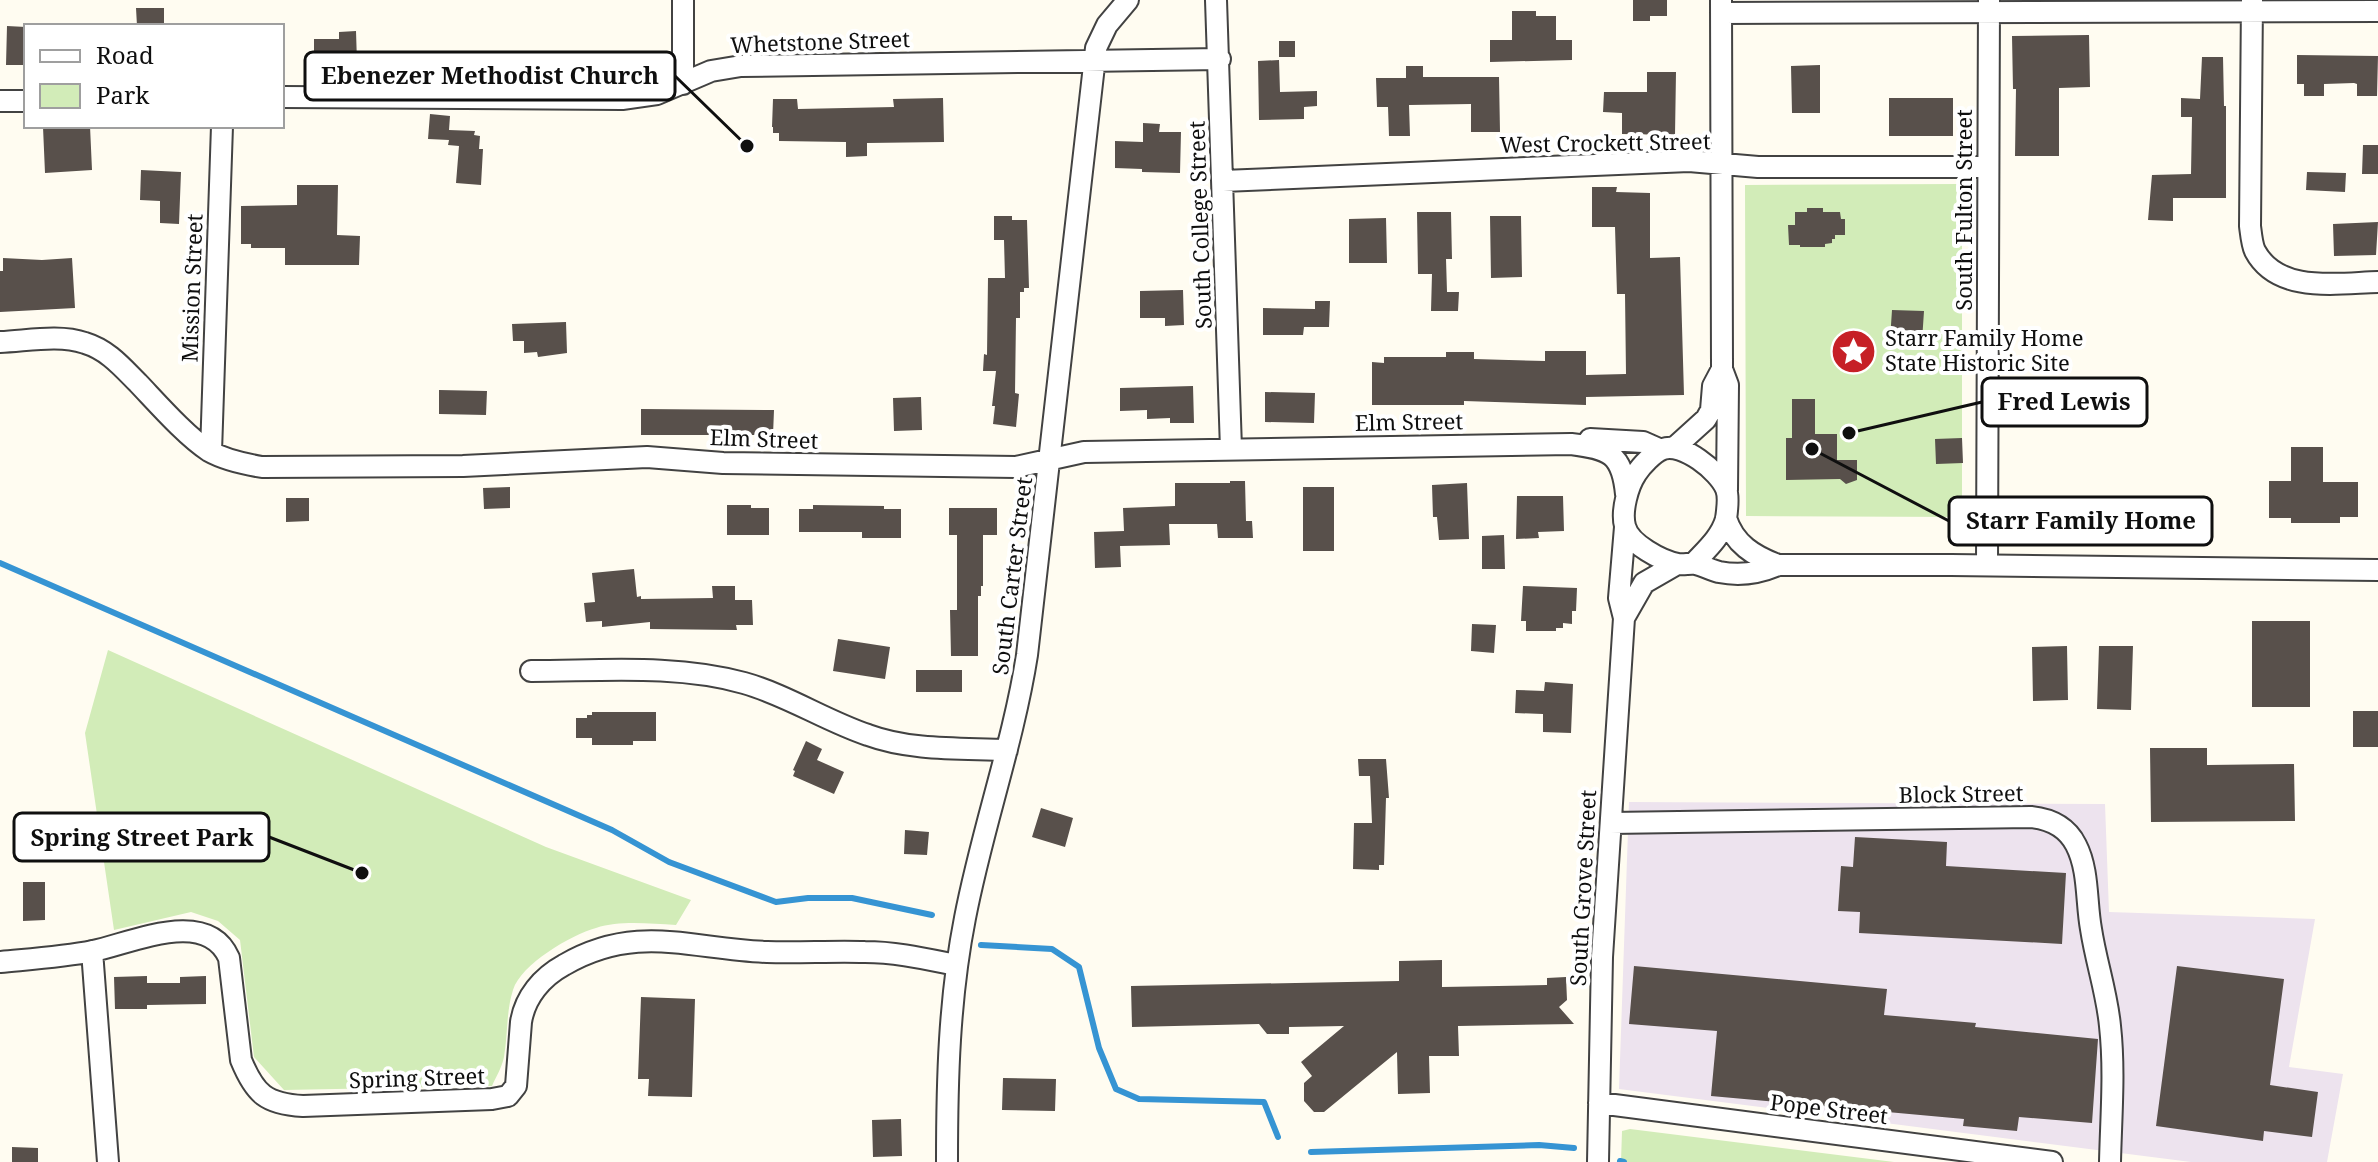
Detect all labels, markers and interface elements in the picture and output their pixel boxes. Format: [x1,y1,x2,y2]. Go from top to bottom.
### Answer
street label: Whetstone Street [730,23,911,59]
legend [24,24,284,128]
text: Road [96,38,154,71]
callout: Ebenezer Methodist Church [305,52,675,100]
text: Ebenezer Methodist Church [321,58,659,91]
text: Park [96,78,150,111]
street label: South Fulton Street [1948,109,1978,311]
street label: South College Street [1180,120,1218,330]
street label: West Crockett Street [1499,125,1711,159]
street label: Mission Street [173,213,209,363]
place label: Starr Family Home State Historic Site [1885,322,2084,377]
place icon: Starr Family Home State Historic Site [1830,327,1878,375]
callout: Fred Lewis [1982,378,2147,426]
text: Fred Lewis [1998,384,2130,417]
street label: Elm Street [1355,405,1464,437]
street label: Elm Street [709,421,819,455]
street label: South Carter Street [984,475,1038,677]
callout: Starr Family Home [1949,497,2212,545]
text: Starr Family Home [1966,503,2196,536]
street label: Block Street [1898,777,2024,809]
street label: South Grove Street [1562,789,1602,987]
callout: Spring Street Park [14,813,269,861]
text: Spring Street Park [30,820,254,853]
street label: Spring Street [348,1060,486,1094]
street label: Pope Street [1769,1086,1890,1130]

